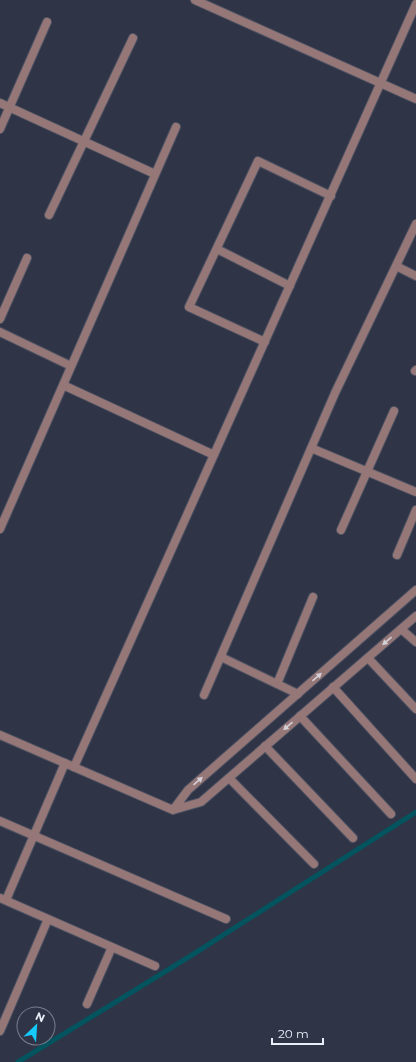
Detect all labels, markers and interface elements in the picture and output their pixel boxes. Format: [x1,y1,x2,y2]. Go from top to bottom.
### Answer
one-way arrow [381,637,392,646]
one-way arrow [312,672,323,681]
one-way arrow [283,722,294,731]
one-way arrow [193,776,204,785]
north arrow [16,1006,56,1046]
text: N [33,1009,47,1025]
scale bar [272,1020,323,1046]
text: 20 m [278,1026,309,1041]

